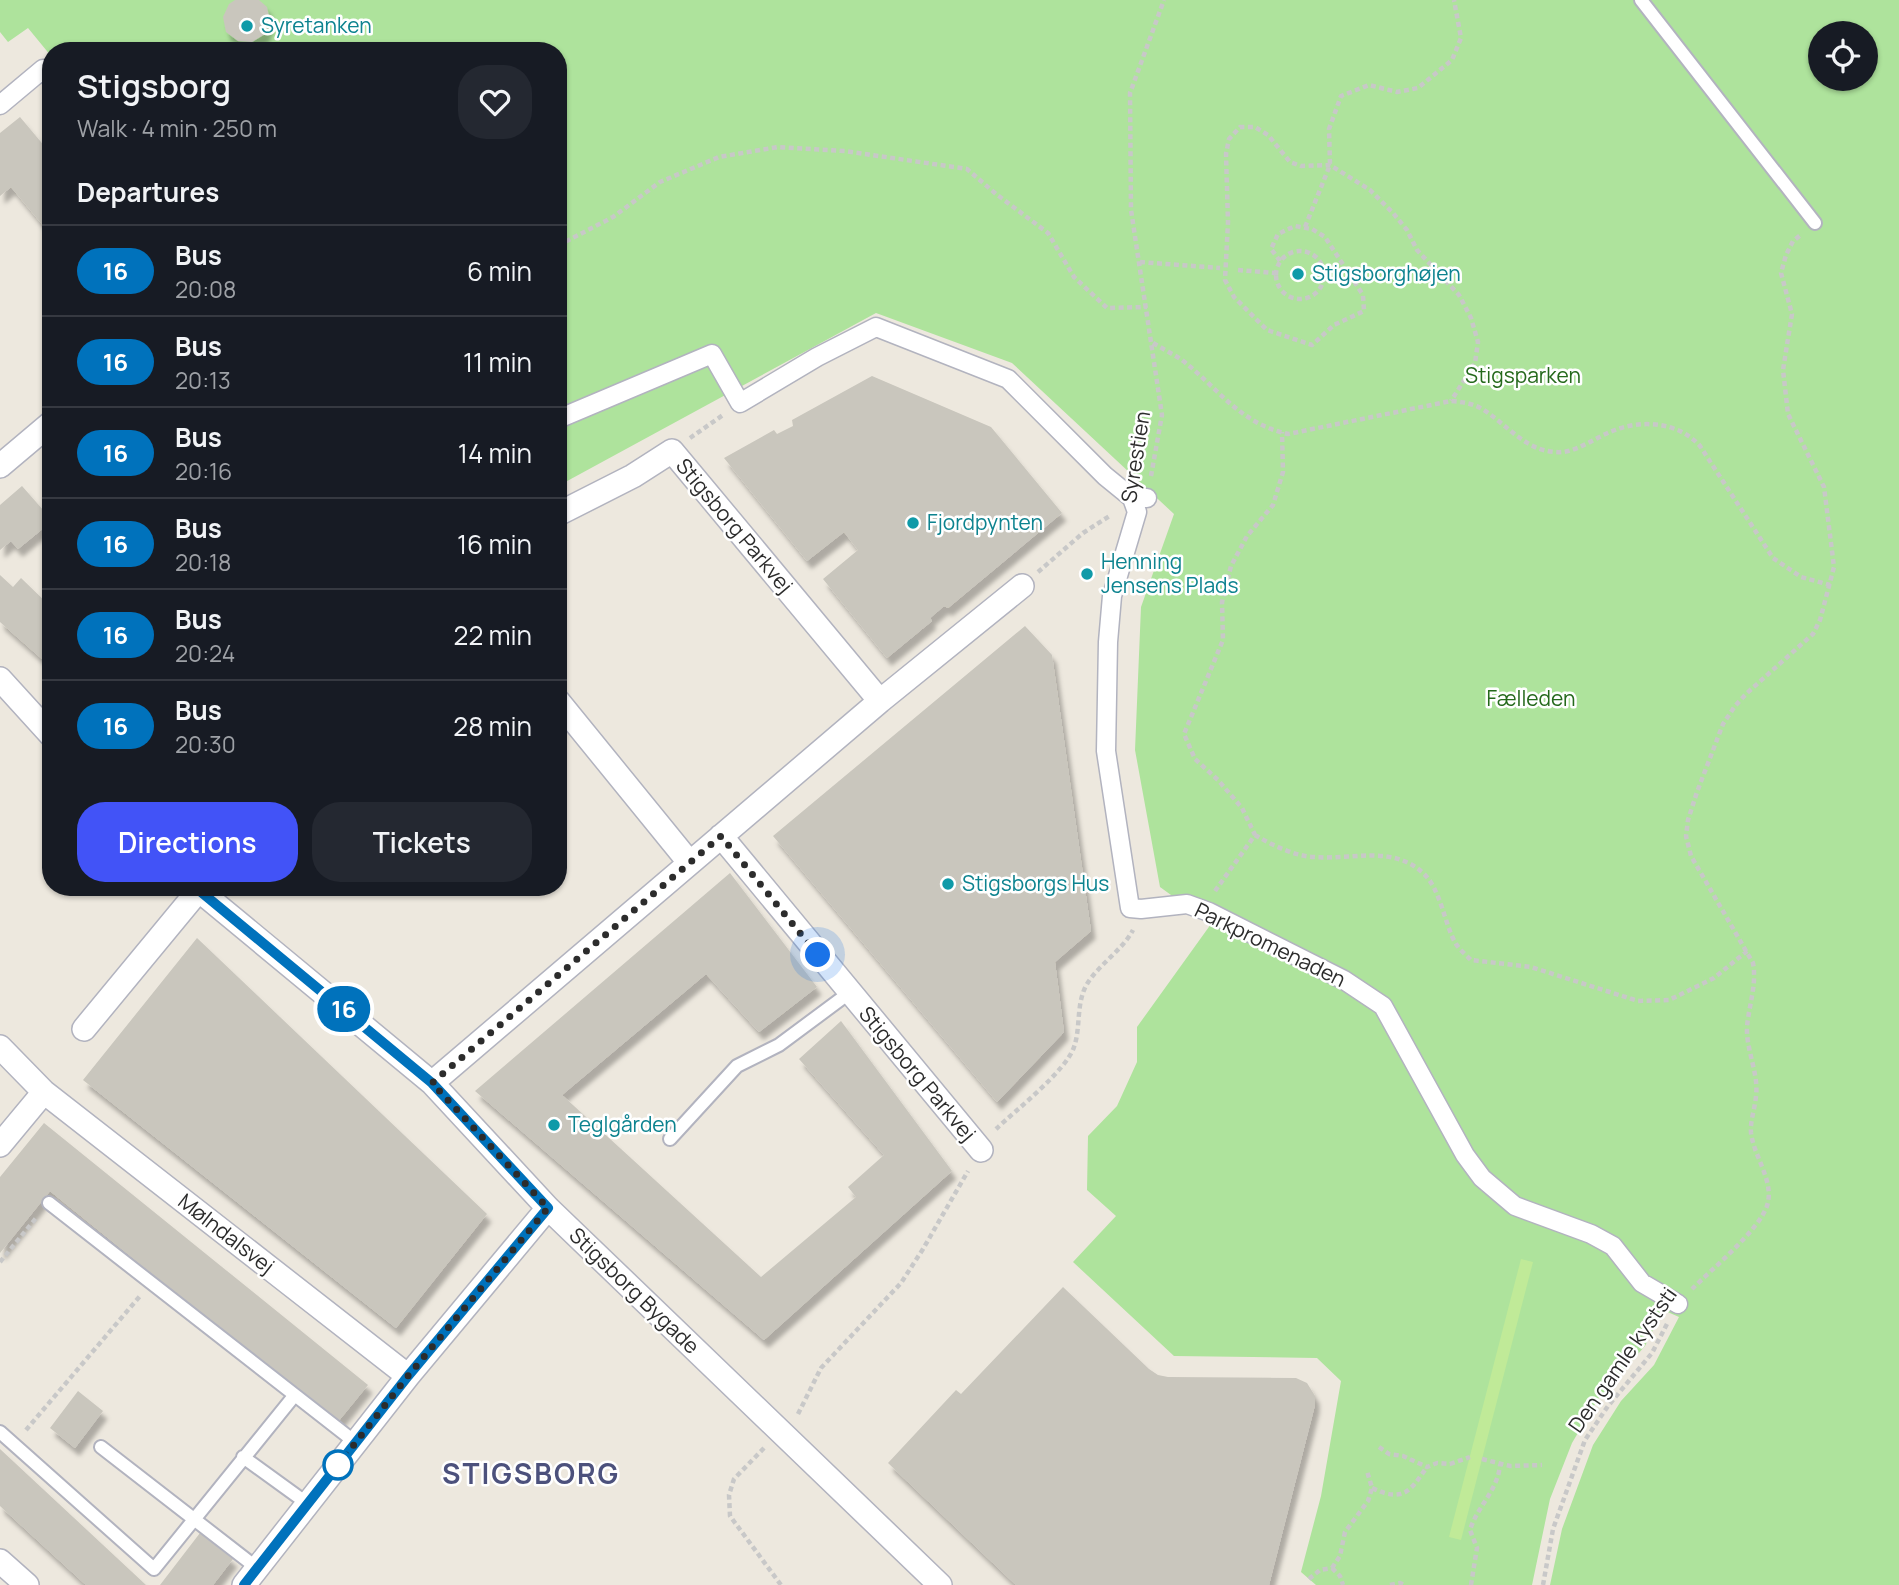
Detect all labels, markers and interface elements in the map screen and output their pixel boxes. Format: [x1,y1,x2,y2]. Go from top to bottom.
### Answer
place label: Syretanken [261,11,372,39]
marker: Syretanken [239,18,255,34]
map controls [1808,21,1878,91]
button: locate [1808,21,1878,91]
text: Stigsborg [77,63,231,108]
button: heart [458,65,532,139]
text: Walk · 4 min · 250 m [77,112,277,144]
text: Departures [77,174,219,210]
text: Bus [175,237,222,273]
text: 6 min [467,253,532,289]
text: 16 [103,254,128,287]
place label: Stigsborghøjen [1312,259,1461,287]
marker: Stigsborghøjen [1290,266,1306,282]
text: 20:08 [175,273,236,305]
text: Bus [175,328,222,364]
text: 11 min [463,344,532,380]
text: 16 [103,345,128,378]
park label: Stigsparken [1465,361,1581,389]
text: 20:13 [175,364,231,396]
street label: Syrestien [1114,409,1156,505]
text: Bus [175,419,222,455]
text: 14 min [458,435,532,471]
text: 16 [103,436,128,469]
street label: Stigsborg Parkvej [670,452,799,599]
text: 20:16 [175,455,232,487]
place label: Fjordpynten [927,508,1043,536]
text: Bus [175,510,222,546]
marker: Fjordpynten [905,515,921,531]
text: 16 min [457,526,532,562]
text: 16 [103,527,128,560]
text: 20:18 [175,546,231,578]
place label: Henning Jensens Plads [1101,547,1239,599]
marker: Henning Jensens Plads [1079,566,1095,582]
text: Bus [175,601,222,637]
text: 22 min [454,617,532,653]
text: 16 [103,618,128,651]
text: 20:24 [175,637,235,669]
park label: Fælleden [1487,684,1575,712]
text: Bus [175,692,222,728]
text: 28 min [453,708,532,744]
text: 16 [103,709,128,742]
text: 20:30 [175,728,236,760]
button: Directions [77,802,298,882]
button: Tickets [312,802,532,882]
place label: Stigsborgs Hus [962,869,1109,897]
marker: Stigsborgs Hus [940,876,956,892]
street label: Parkpromenaden [1190,895,1351,993]
your location [800,937,835,972]
line badge: 16 [312,986,376,1032]
text: 16 [331,992,357,1025]
street label: Stigsborg Parkvej [853,1000,982,1147]
place label: Teglgården [568,1110,677,1138]
marker: Teglgården [546,1117,562,1133]
street label: Mølndalsvej [173,1187,280,1280]
street label: Stigsborg Bygade [564,1221,706,1360]
street label: Den gamle kyststi [1562,1281,1683,1438]
unlabelled marker [323,1450,353,1480]
district label: STIGSBORG [442,1454,620,1492]

